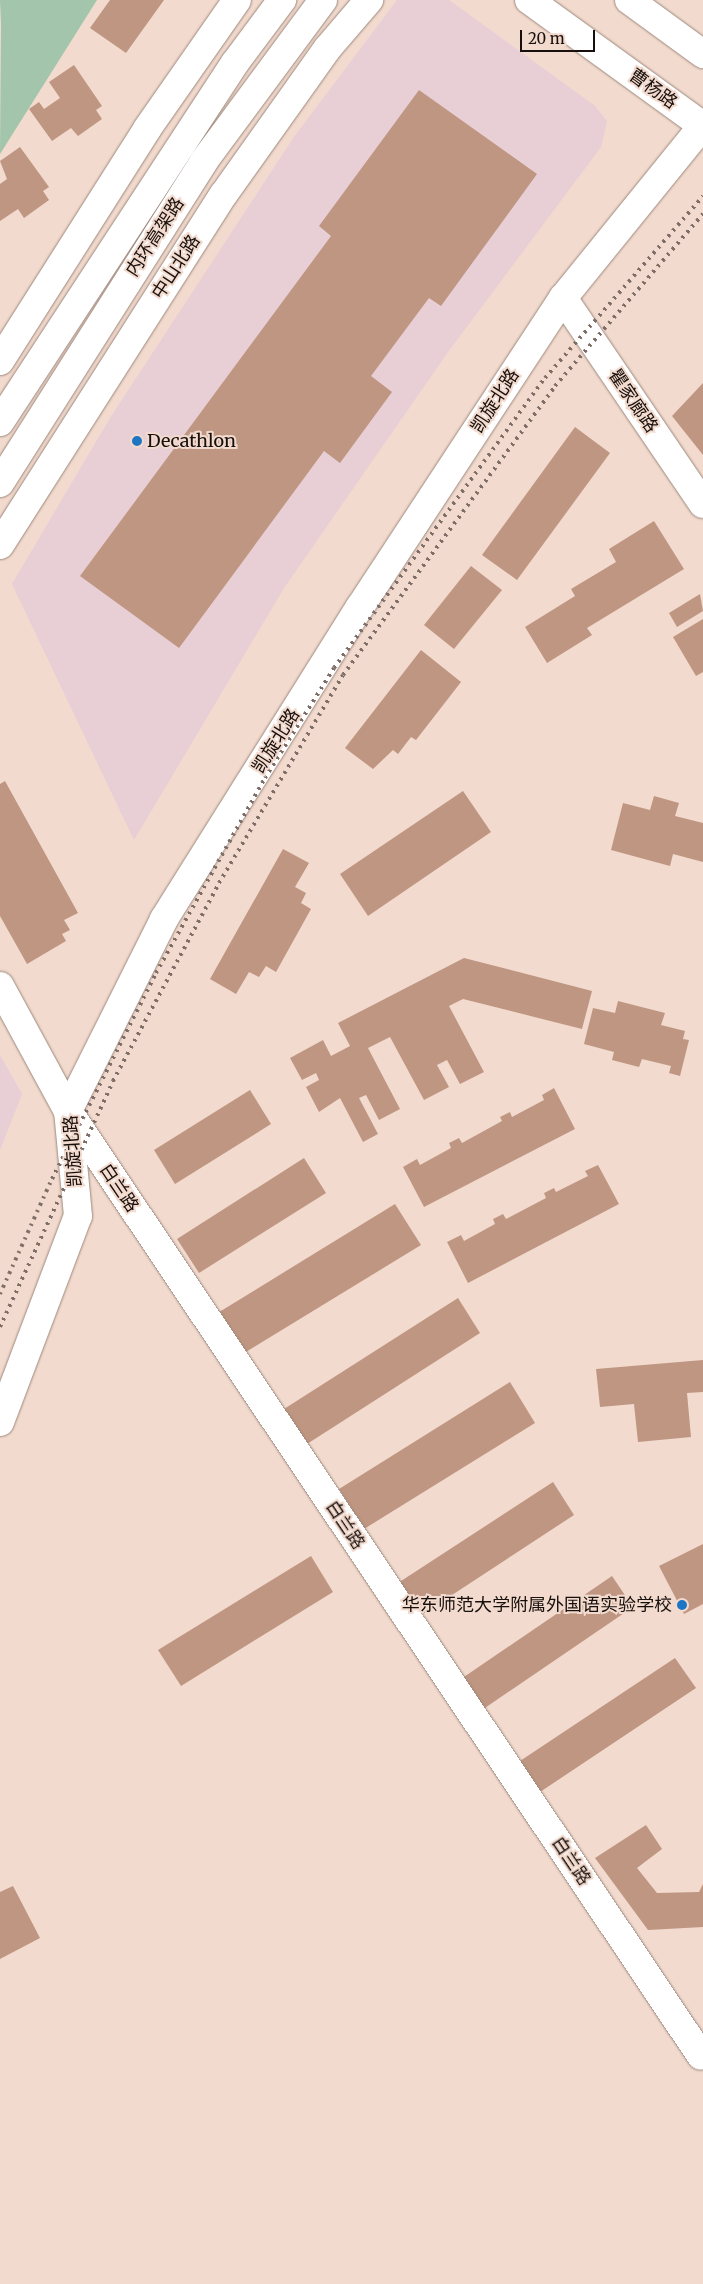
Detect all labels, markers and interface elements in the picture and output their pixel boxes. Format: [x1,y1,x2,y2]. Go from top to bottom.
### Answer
scale bar [523,20,598,52]
text: 20 m [528,29,565,48]
street label: 曹杨路 [625,64,681,114]
street label: 内环高架路 [121,193,189,281]
street label: 中山北路 [147,231,205,303]
street label: 凯旋北路 [466,365,524,437]
street label: 瞿家廊路 [604,365,662,437]
place label: Decathlon [147,430,236,452]
marker: Decathlon [131,435,143,447]
street label: 凯旋北路 [248,705,304,777]
street label: 凯旋北路 [60,1114,86,1188]
street label: 白兰路 [95,1160,143,1216]
street label: 白兰路 [321,1497,369,1553]
place label: 华东师范大学附属外国语实验学校 [402,1594,672,1616]
marker: 华东师范大学附属外国语实验学校 [676,1599,688,1611]
street label: 白兰路 [547,1833,595,1889]

